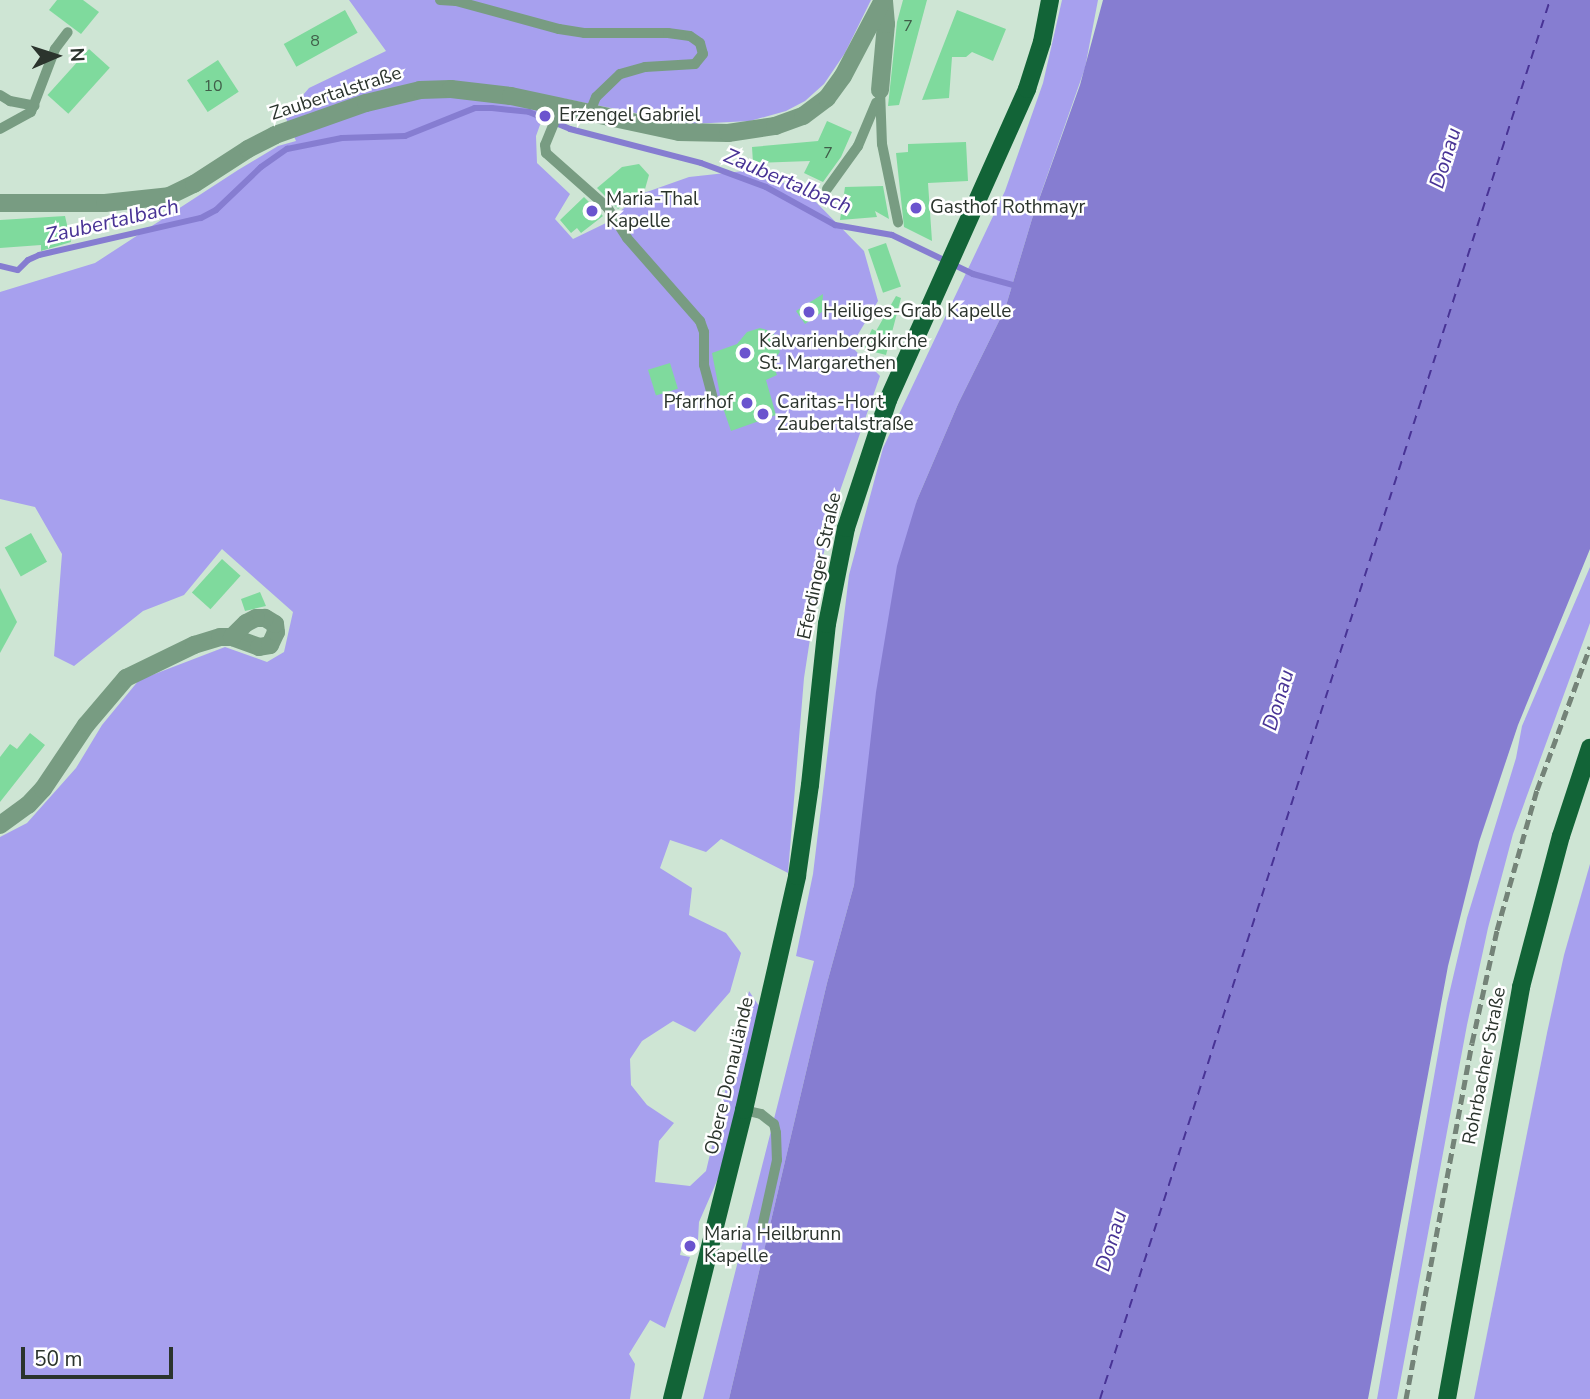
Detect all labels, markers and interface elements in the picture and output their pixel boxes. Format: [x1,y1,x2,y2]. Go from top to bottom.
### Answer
house number: 7 [903,16,913,36]
north arrow [21,21,91,91]
house number: 8 [310,31,320,51]
text: N [64,47,90,63]
street label: Zaubertalstraße [267,62,405,126]
house number: 10 [203,76,223,96]
place label: Erzengel Gabriel [559,105,700,127]
marker: Erzengel Gabriel [537,108,553,124]
water label: Donau [1424,125,1466,191]
water label: Zaubertalbach [720,143,856,219]
house number: 7 [823,143,833,163]
place label: Maria-Thal Kapelle [606,189,699,233]
water label: Zaubertalbach [43,193,181,249]
place label: Gasthof Rothmayr [930,197,1085,219]
marker: Gasthof Rothmayr [908,200,924,216]
marker: Maria-Thal Kapelle [584,203,600,219]
place label: Heiliges-Grab Kapelle [823,301,1011,323]
marker: Heiliges-Grab Kapelle [801,304,817,320]
place label: Kalvarienbergkirche St. Margarethen [759,331,927,375]
marker: Kalvarienbergkirche St. Margarethen [737,345,753,361]
place label: Pfarrhof [663,392,733,414]
place label: Caritas-Hort Zaubertalstraße [777,392,914,436]
marker: Pfarrhof [739,395,755,411]
marker: Caritas-Hort Zaubertalstraße [755,406,771,422]
street label: Eferdinger Straße [793,490,847,642]
water label: Donau [1257,667,1299,733]
street label: Rohrbacher Straße [1459,985,1511,1147]
street label: Obere Donaulände [701,995,759,1157]
water label: Donau [1090,1208,1132,1274]
place label: Maria Heilbrunn Kapelle [704,1224,841,1268]
marker: Maria Heilbrunn Kapelle [682,1238,698,1254]
scale bar [24,1332,177,1376]
text: 50 m [34,1345,83,1373]

